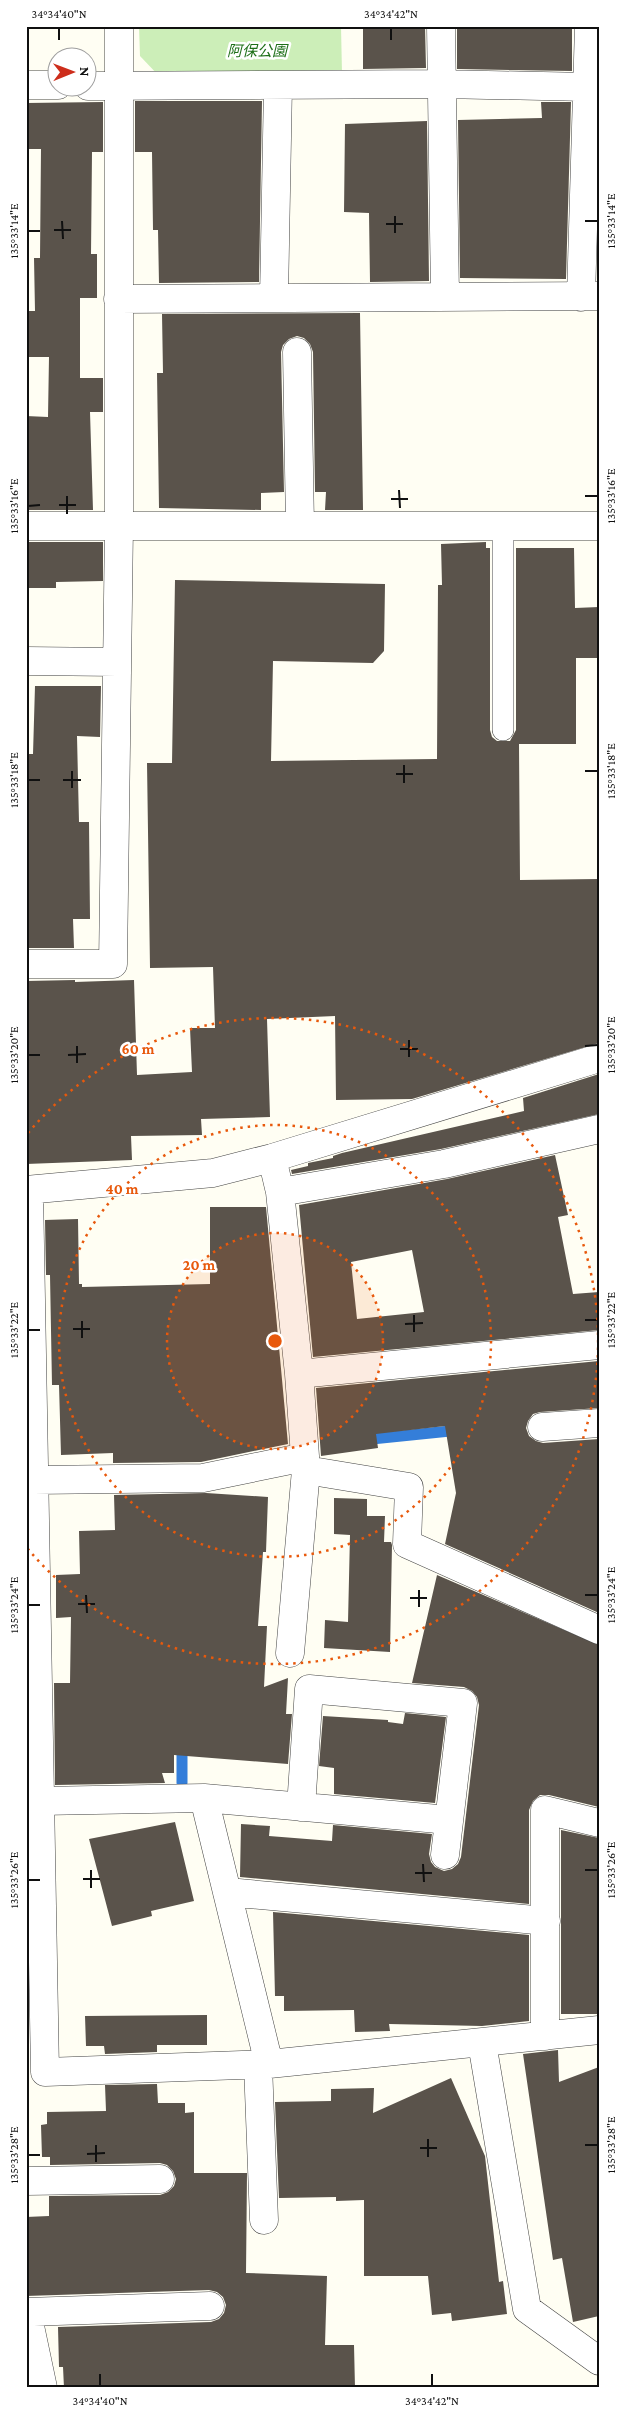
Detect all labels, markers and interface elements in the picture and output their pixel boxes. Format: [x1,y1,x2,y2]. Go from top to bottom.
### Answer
text: 34°34'40"N [31,7,87,21]
text: 34°34'42"N [364,7,418,21]
park label: 阿保公園 [227,43,289,59]
north arrow [48,48,98,98]
text: N [77,67,93,77]
text: 135°33'14"E [604,193,618,248]
text: 135°33'14"E [7,203,21,258]
text: 135°33'16"E [604,468,618,523]
text: 135°33'16"E [7,478,21,533]
text: 135°33'18"E [604,743,618,799]
text: 135°33'18"E [7,752,21,808]
text: 135°33'20"E [604,1016,618,1074]
text: 135°33'20"E [7,1026,21,1084]
text: 60 m [122,1041,155,1057]
text: 40 m [106,1181,139,1197]
text: 20 m [183,1257,215,1273]
text: 135°33'22"E [604,1291,618,1348]
text: 135°33'22"E [7,1301,21,1358]
centre of rings [266,1332,284,1350]
text: 135°33'24"E [604,1566,618,1623]
text: 135°33'24"E [7,1576,21,1633]
text: 135°33'26"E [604,1841,618,1898]
text: 135°33'26"E [7,1851,21,1908]
text: 135°33'28"E [604,2116,618,2173]
text: 135°33'28"E [7,2126,21,2183]
text: 34°34'40"N [72,2394,128,2408]
text: 34°34'42"N [405,2394,459,2408]

